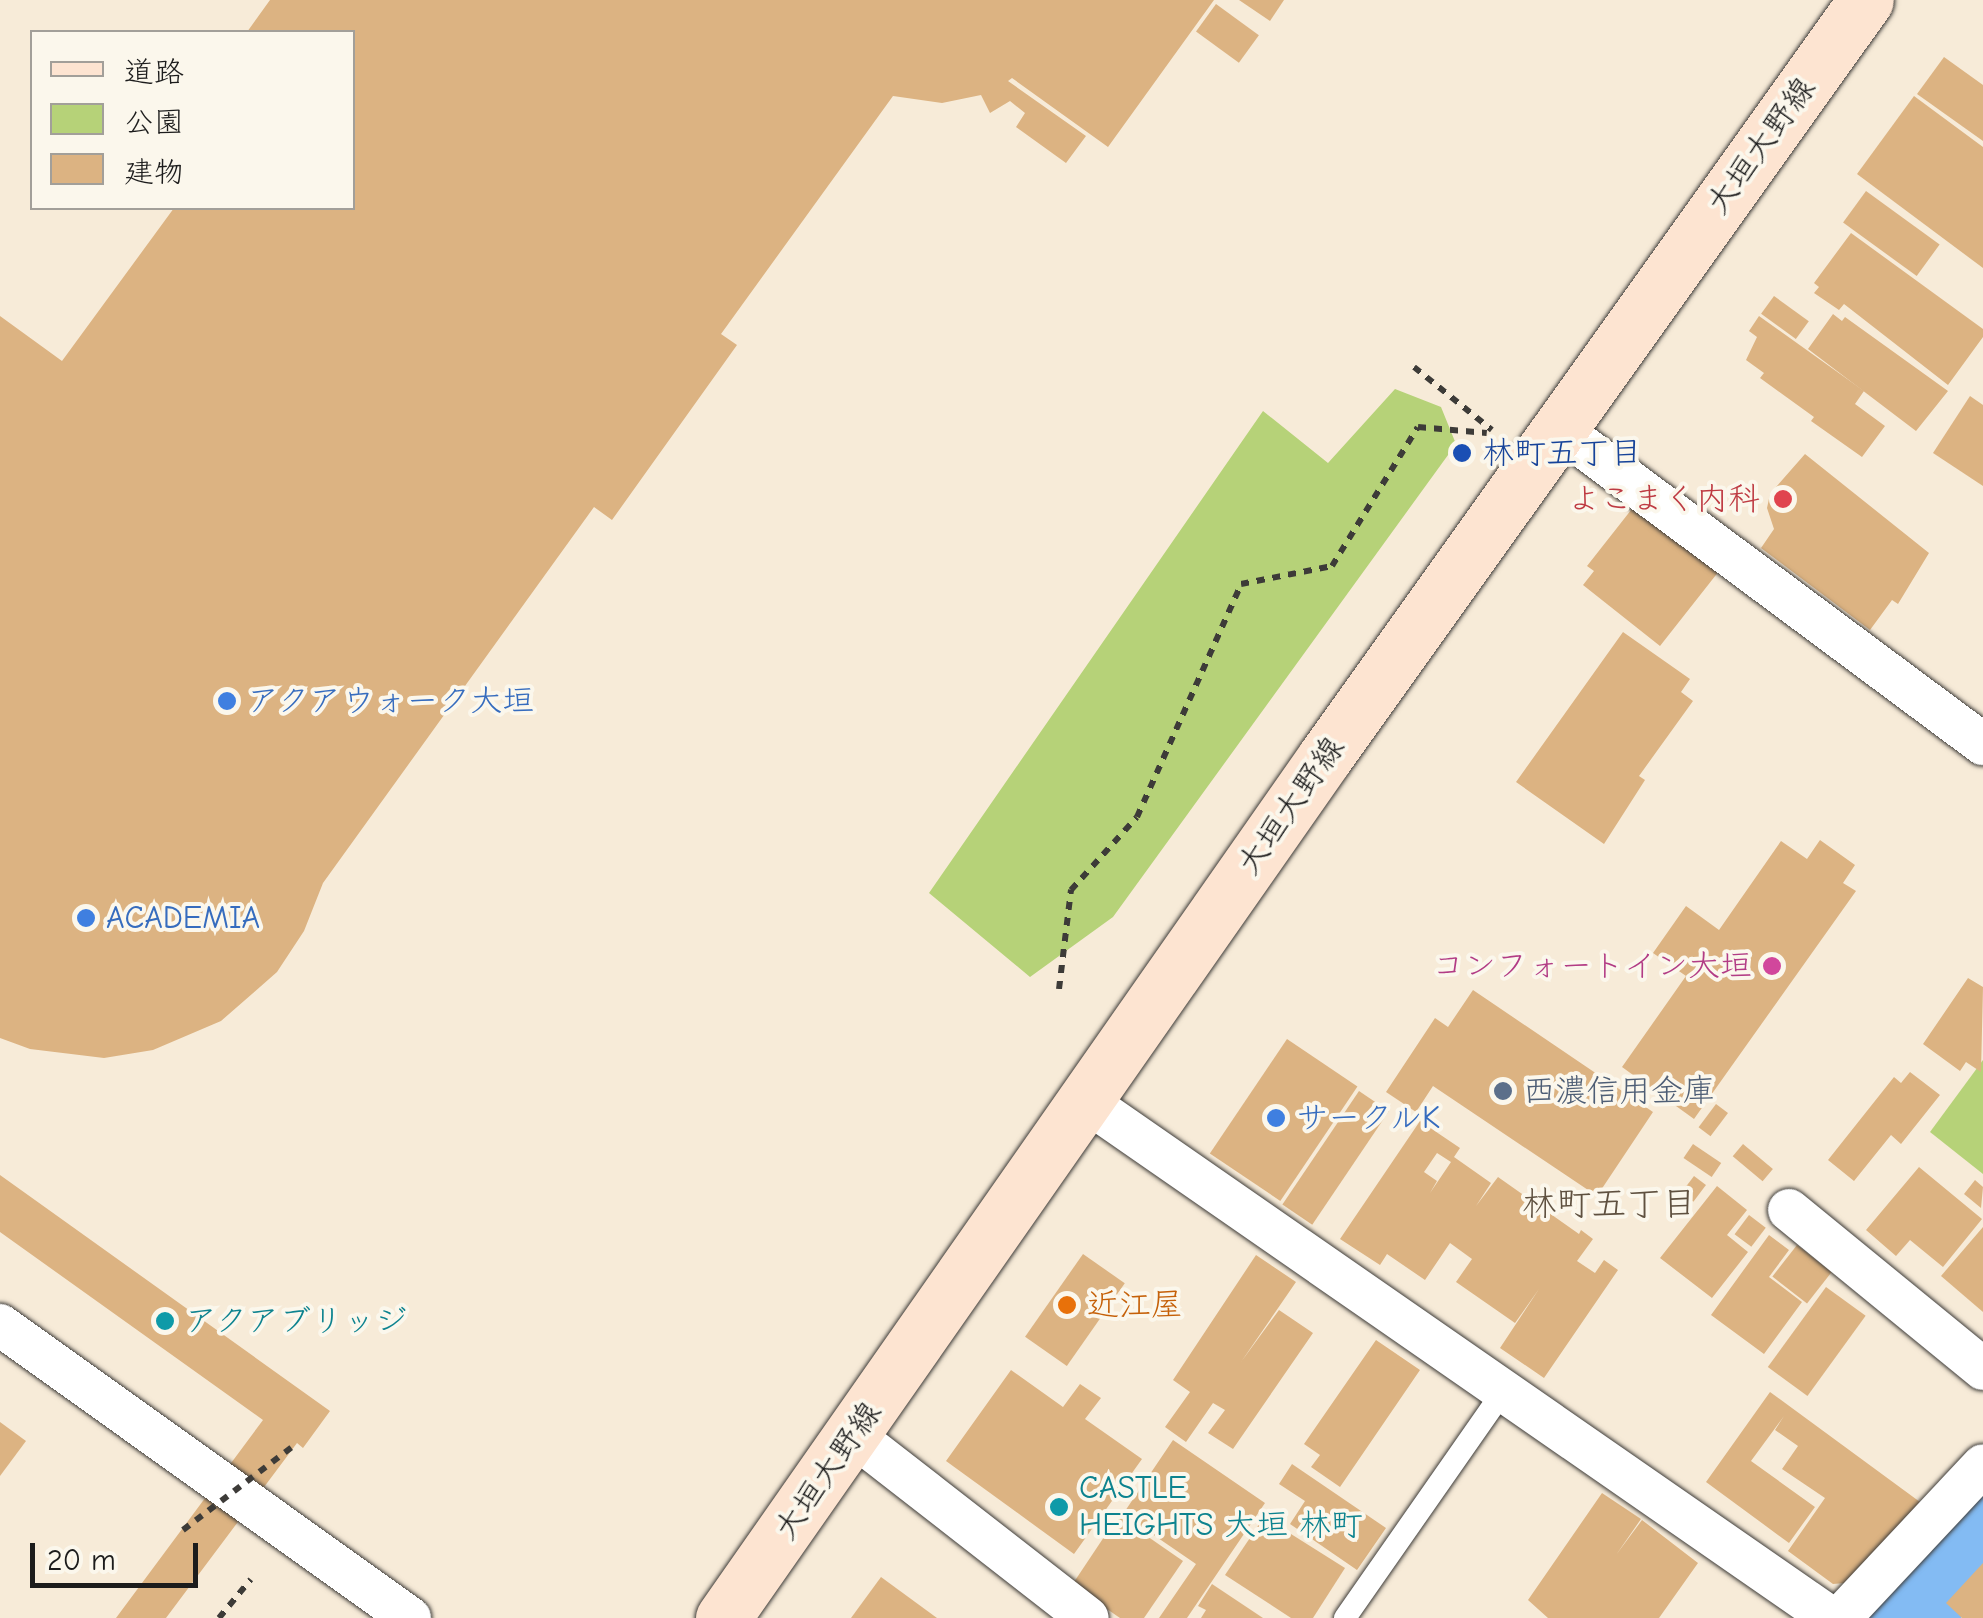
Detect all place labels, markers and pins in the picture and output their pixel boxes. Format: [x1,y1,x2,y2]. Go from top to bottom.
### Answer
place label: 林町五丁目 [1482,434,1642,472]
marker: 林町五丁目 [1451,442,1473,464]
place label: よこまく内科 [1568,480,1760,518]
marker: よこまく内科 [1770,486,1796,512]
place label: アクアウォーク大垣 [247,682,535,720]
marker: アクアウォーク大垣 [216,690,238,712]
place label: ACADEMIA [106,899,260,937]
marker: ACADEMIA [75,907,97,929]
place label: コンフォートイン大垣 [1432,947,1752,985]
marker: コンフォートイン大垣 [1761,955,1783,977]
place label: 西濃信用金庫 [1523,1072,1715,1110]
marker: 西濃信用金庫 [1492,1080,1514,1102]
place label: サークルK [1296,1099,1442,1137]
marker: サークルK [1265,1107,1287,1129]
place label: 近江屋 [1087,1286,1183,1324]
marker: 近江屋 [1056,1294,1078,1316]
place label: アクアブリッジ [185,1302,409,1340]
marker: アクアブリッジ [154,1310,176,1332]
place label: CASTLE HEIGHTS 大垣 林町 [1079,1470,1363,1545]
marker: CASTLE HEIGHTS 大垣 林町 [1048,1496,1070,1518]

